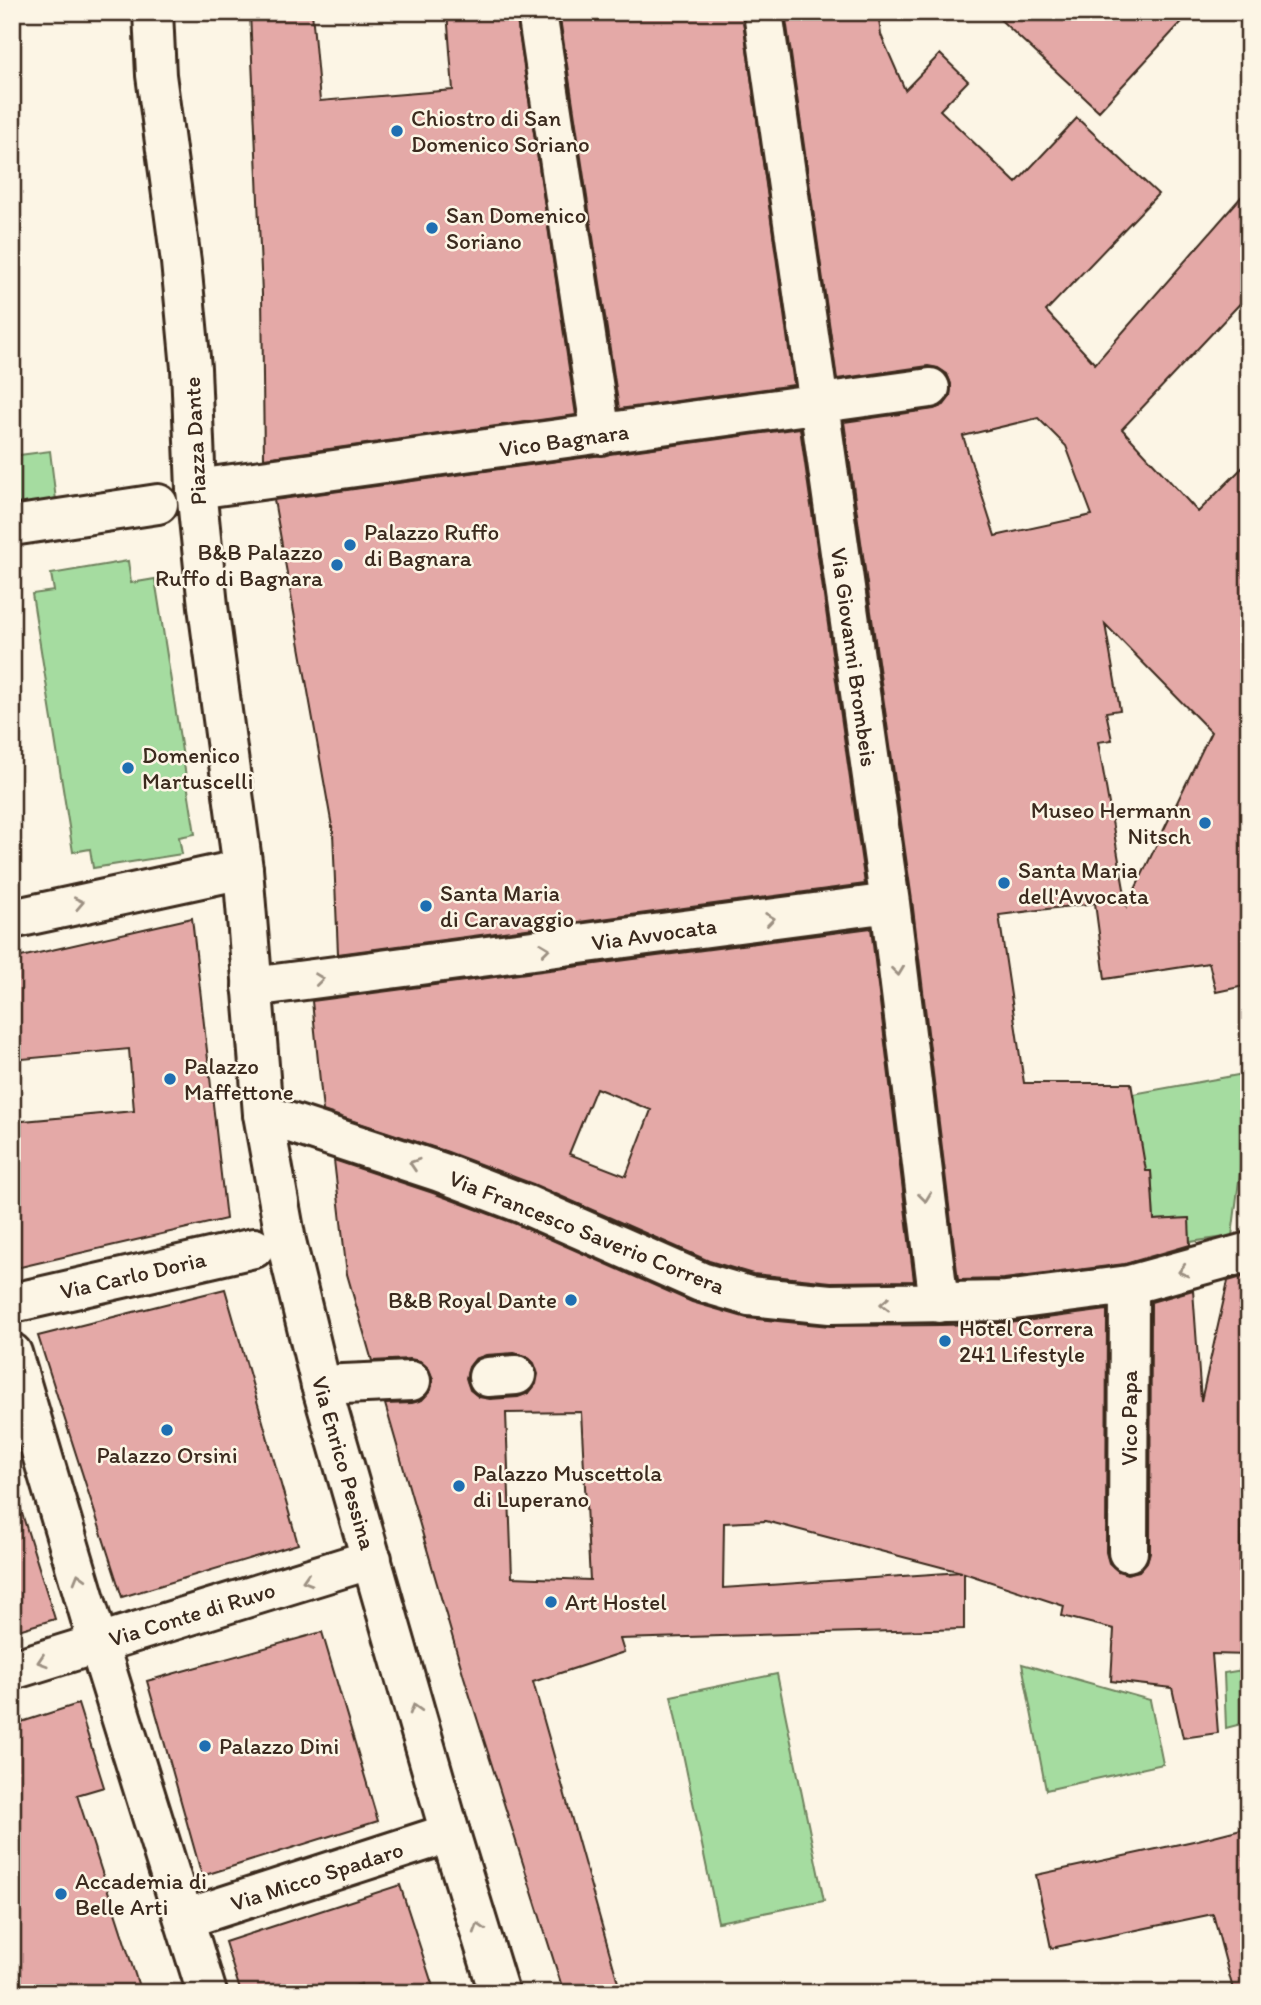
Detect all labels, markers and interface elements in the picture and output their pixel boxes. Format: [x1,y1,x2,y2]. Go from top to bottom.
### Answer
place label: Chiostro di San Domenico Soriano [411,104,590,158]
marker: Chiostro di San Domenico Soriano [389,123,405,139]
place label: San Domenico Soriano [446,201,586,255]
marker: San Domenico Soriano [424,220,440,236]
street label: Piazza Dante [178,376,212,506]
street label: Vico Bagnara [497,417,631,463]
place label: Palazzo Ruffo di Bagnara [364,518,499,572]
marker: Palazzo Ruffo di Bagnara [342,537,358,553]
place label: B&B Palazzo Ruffo di Bagnara [155,538,323,592]
street label: Via Giovanni Brombeis [825,546,883,768]
marker: B&B Palazzo Ruffo di Bagnara [329,557,345,573]
place label: Domenico Martuscelli [142,741,253,795]
marker: Domenico Martuscelli [120,760,136,776]
place label: Museo Hermann Nitsch [1031,796,1192,850]
marker: Museo Hermann Nitsch [1197,815,1213,831]
place label: Santa Maria dell'Avvocata [1018,856,1149,910]
marker: Santa Maria dell'Avvocata [996,875,1012,891]
place label: Santa Maria di Caravaggio [440,879,574,933]
one-way arrow [73,897,85,912]
marker: Santa Maria di Caravaggio [418,898,434,914]
street label: Via Avvocata [590,911,718,957]
one-way arrow [765,912,776,927]
one-way arrow [539,941,551,956]
one-way arrow [890,966,905,977]
one-way arrow [314,971,325,986]
place label: Palazzo Maffettone [184,1052,294,1106]
marker: Palazzo Maffettone [162,1071,178,1087]
one-way arrow [408,1157,420,1172]
street label: Via Francesco Saverio Correra [445,1164,729,1300]
one-way arrow [918,1191,933,1203]
street label: Via Carlo Doria [57,1245,209,1305]
one-way arrow [1177,1263,1189,1277]
place label: B&B Royal Dante [388,1286,557,1314]
marker: B&B Royal Dante [563,1292,579,1308]
one-way arrow [879,1296,890,1312]
place label: Hotel Correra 241 Lifestyle [959,1314,1094,1368]
marker: Hotel Correra 241 Lifestyle [937,1333,953,1349]
street label: Vico Papa [1115,1370,1143,1466]
street label: Via Enrico Pessina [306,1373,382,1553]
marker: Palazzo Orsini [159,1422,175,1438]
place label: Palazzo Orsini [96,1441,238,1469]
place label: Palazzo Muscettola di Luperano [473,1459,662,1513]
marker: Palazzo Muscettola di Luperano [451,1478,467,1494]
one-way arrow [301,1571,313,1586]
one-way arrow [72,1572,87,1584]
street label: Via Conte di Ruvo [105,1575,279,1653]
place label: Art Hostel [565,1588,667,1616]
marker: Art Hostel [543,1594,559,1610]
one-way arrow [37,1652,49,1667]
one-way arrow [408,1704,423,1716]
place label: Palazzo Dini [219,1732,339,1760]
marker: Palazzo Dini [197,1738,213,1754]
street label: Via Micco Spadaro [227,1835,407,1917]
place label: Accademia di Belle Arti [75,1867,207,1921]
marker: Accademia di Belle Arti [53,1886,69,1902]
one-way arrow [473,1922,488,1934]

